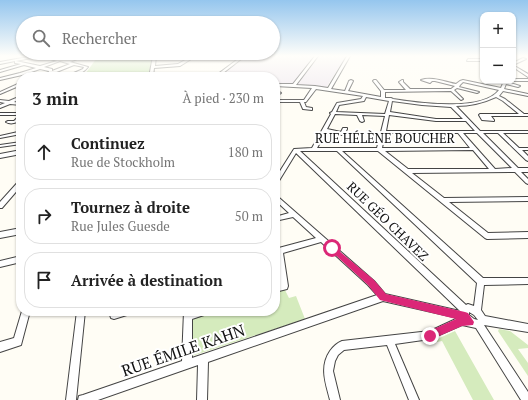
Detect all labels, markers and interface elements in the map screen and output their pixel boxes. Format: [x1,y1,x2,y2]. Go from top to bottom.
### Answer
map controls [480,12,516,84]
button: + [480,12,516,48]
search box [16,16,280,60]
icon: search [30,27,52,49]
text: Rechercher [62,28,137,48]
button: − [480,48,516,84]
text: 3 min [32,87,79,110]
text: À pied · 230 m [183,89,264,107]
street label: RUE HÉLÈNE BOUCHER [315,129,456,147]
text: Continuez [71,133,145,153]
icon: ahead [33,141,55,163]
text: 180 m [228,143,263,161]
text: Rue de Stockholm [71,153,175,171]
street label: RUE GÉO CHAVEZ [343,177,433,265]
text: Tournez à droite [71,197,190,217]
icon: right [33,205,55,227]
text: 50 m [235,207,263,225]
text: Rue Jules Guesde [71,217,170,235]
route start [323,239,341,257]
icon: arrive [33,269,55,291]
text: Arrivée à destination [71,270,223,290]
street label: RUE ÉMILE KAHN [118,318,248,381]
route end [421,327,439,345]

